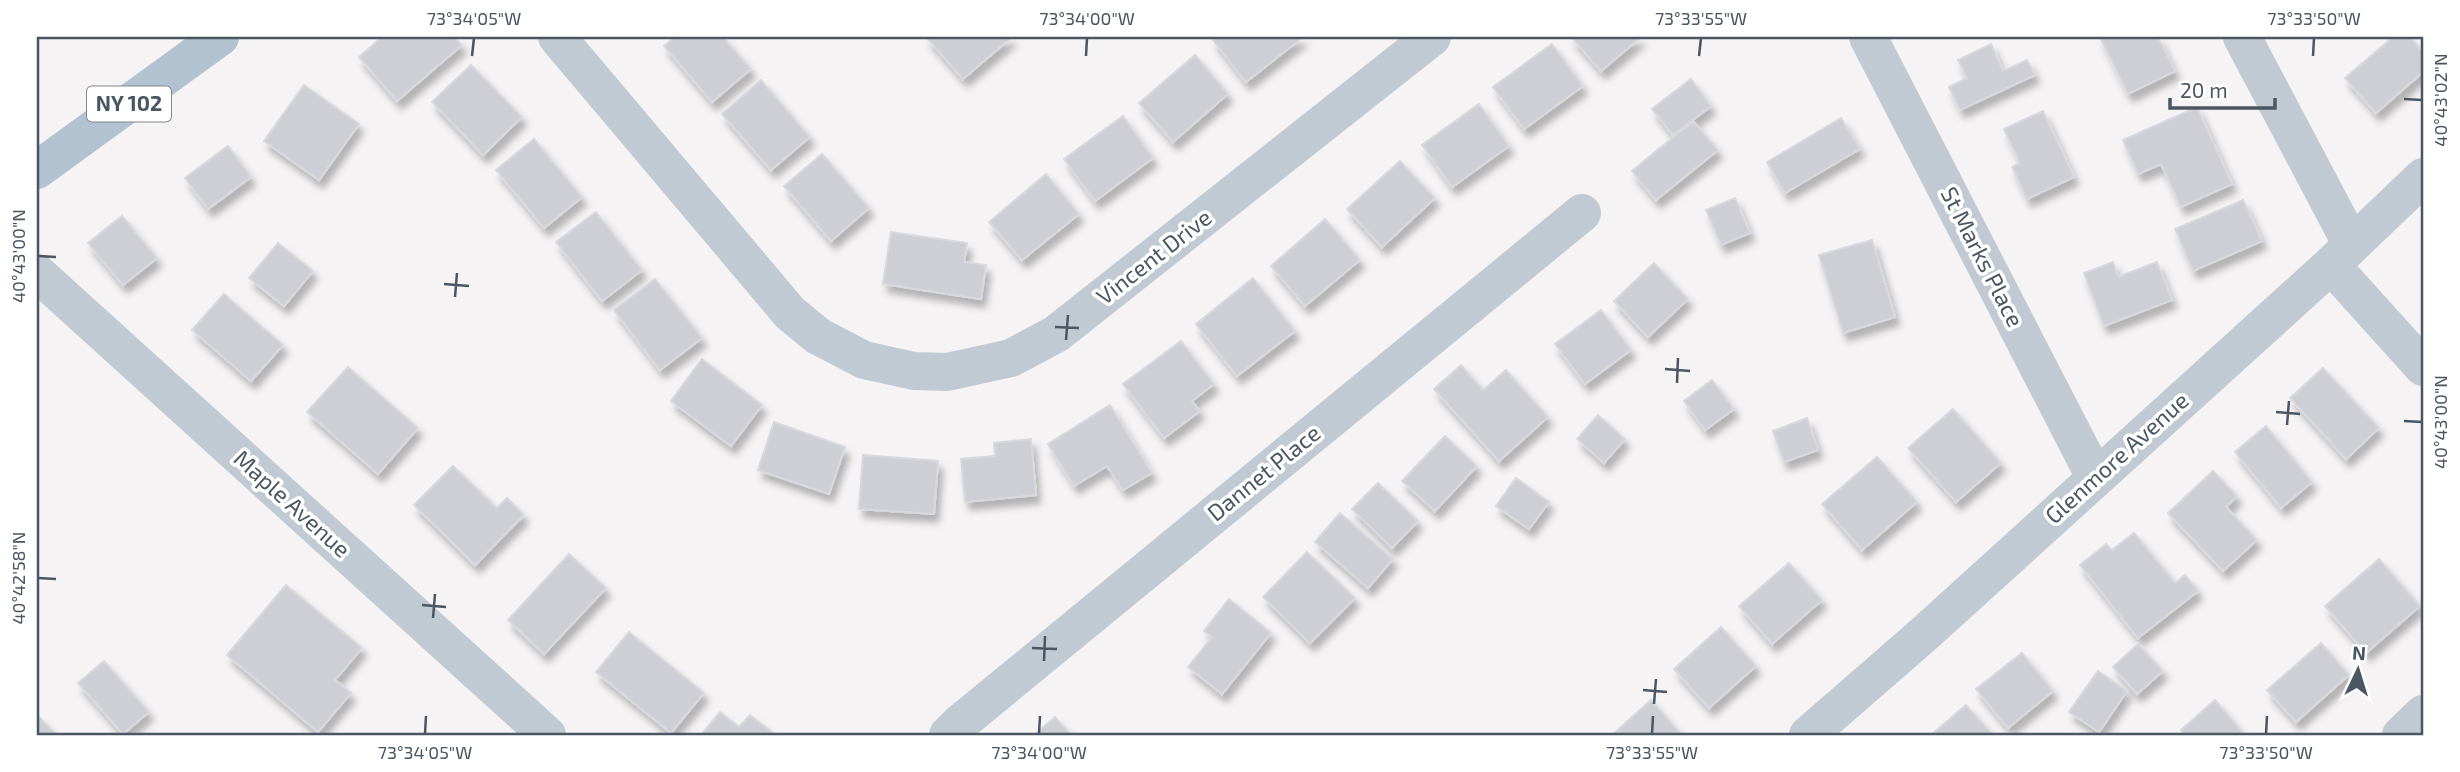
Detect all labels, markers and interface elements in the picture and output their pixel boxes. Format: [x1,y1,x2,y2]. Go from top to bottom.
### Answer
text: 73°34'05"W [427,7,521,29]
text: 73°34'00"W [1039,7,1135,29]
text: 73°33'55"W [1655,7,1747,29]
text: 73°33'50"W [2267,7,2361,29]
text: 40°43'02"N [2429,53,2451,147]
scale bar [2170,66,2274,110]
text: 20 m [2180,77,2228,102]
road number: NY 102 [87,86,171,122]
street label: St Marks Place [1936,182,2030,331]
street label: Vincent Drive [1090,203,1217,310]
text: 40°43'00"N [7,209,29,303]
text: 40°43'00"N [2429,375,2451,469]
street label: Glenmore Avenue [2039,386,2194,529]
street label: Dannet Place [1201,418,1326,526]
street label: Maple Avenue [229,444,357,563]
text: 40°42'58"N [7,531,29,625]
north arrow [2324,636,2394,706]
text: N [2352,641,2367,664]
text: 73°34'05"W [378,741,472,763]
text: 73°34'00"W [991,741,1087,763]
text: 73°33'55"W [1606,741,1698,763]
text: 73°33'50"W [2219,741,2313,763]

